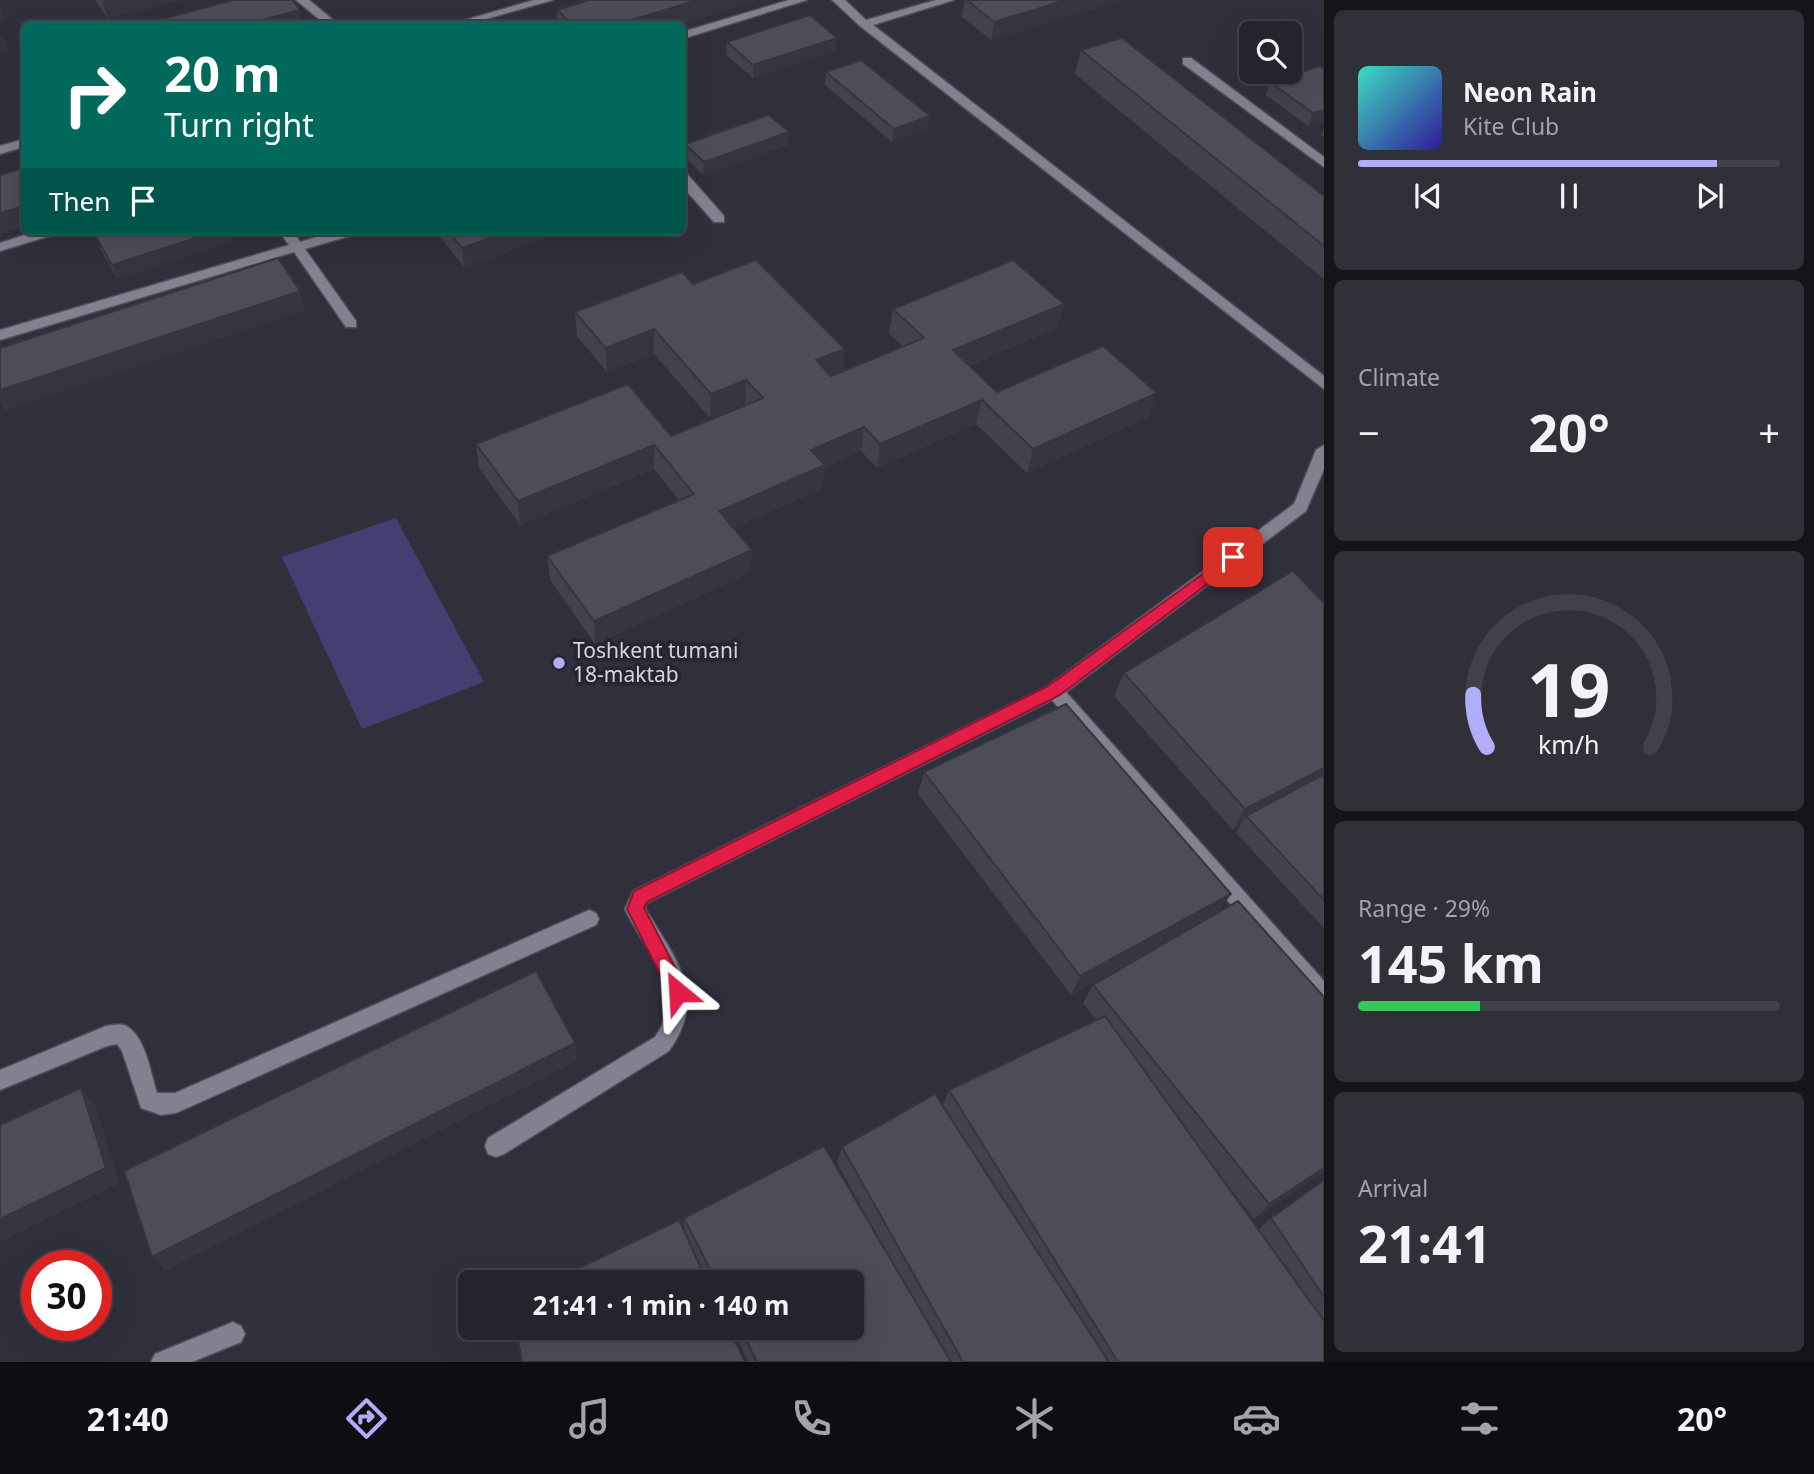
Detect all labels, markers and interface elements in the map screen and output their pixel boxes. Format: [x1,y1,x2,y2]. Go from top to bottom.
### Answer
map controls [1239,21,1302,84]
button: search [1239,21,1302,84]
text: 20 m [164,40,281,106]
icon: right [49,49,140,140]
text: Neon Rain [1463,74,1597,110]
text: Turn right [164,103,314,146]
text: Kite Club [1463,110,1559,142]
icon: previous [1409,177,1447,215]
icon: pause [1550,177,1588,215]
icon: next [1691,177,1729,215]
icon: arrive [124,182,162,220]
text: Then [49,183,110,219]
text: Climate [1358,361,1440,393]
text: 20° [1528,396,1610,467]
text: − [1358,406,1380,458]
text: + [1758,406,1780,458]
pin [1203,527,1263,587]
icon: arrive [1214,538,1252,576]
place label: Toshkent tumani 18-maktab [573,636,738,688]
text: 19 [1527,639,1611,738]
marker: Toshkent tumani 18-maktab [551,655,567,671]
text: km/h [1538,727,1600,761]
text: Range · 29% [1358,892,1490,924]
text: 145 km [1358,927,1544,998]
position arrow [641,955,715,1029]
text: Arrival [1358,1172,1428,1204]
text: 21:41 [1358,1207,1492,1278]
speed limit sign: 30 [21,1250,112,1341]
text: 21:41 · 1 min · 140 m [533,1287,789,1323]
icon: directions [342,1394,391,1443]
icon: music [565,1394,614,1443]
icon: phone [787,1394,836,1443]
icon: climate [1010,1394,1059,1443]
icon: car [1232,1394,1281,1443]
icon: filters [1455,1394,1504,1443]
text: 21:40 [87,1397,169,1440]
text: 20° [1677,1397,1727,1440]

